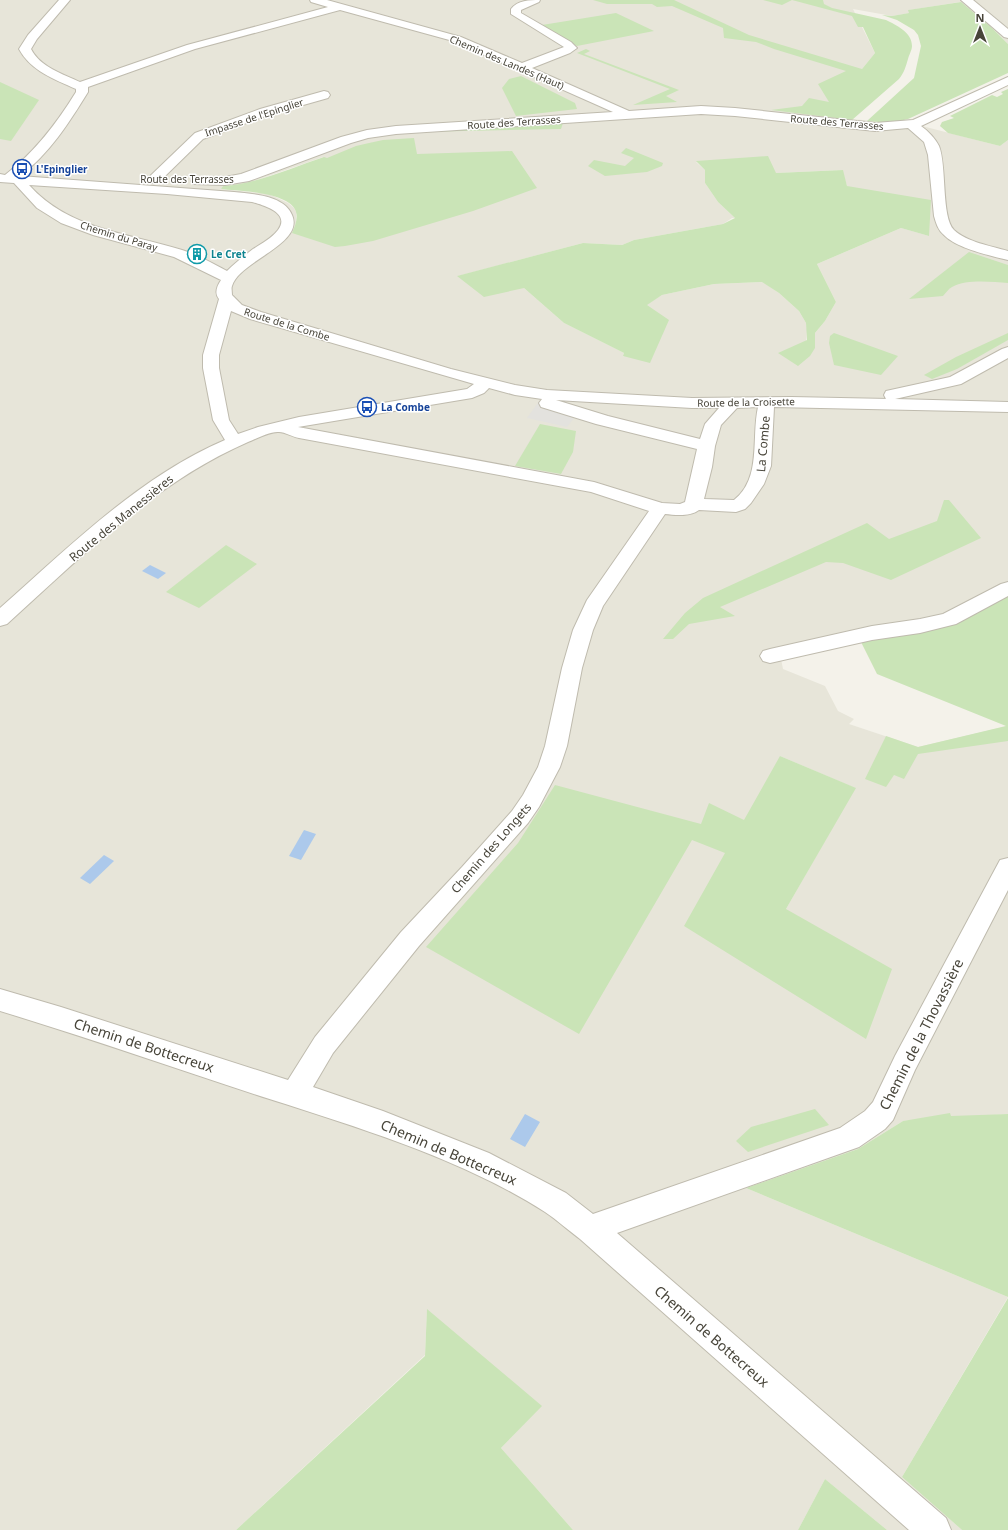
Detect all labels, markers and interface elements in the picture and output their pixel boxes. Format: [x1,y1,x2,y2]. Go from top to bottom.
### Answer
north arrow [960,8,1000,48]
text: N [976,10,984,25]
street label: Chemin des Landes (Haut) [448,32,566,92]
street label: Impasse de l'Epinglier [203,94,305,140]
street label: Route des Terrasses [790,111,884,133]
street label: Route des Terrasses [467,112,561,132]
bus stop icon: L'Epinglier [11,158,33,180]
place label: L'Epinglier [36,162,88,176]
street label: Route des Terrasses [140,172,234,186]
street label: Chemin du Paray [79,218,160,255]
building icon: Le Cret [186,243,208,265]
place label: Le Cret [211,247,247,261]
street label: Route de la Combe [242,304,332,344]
street label: Route de la Croisette [697,394,795,410]
bus stop icon: La Combe [356,396,378,418]
place label: La Combe [381,400,430,414]
street label: La Combe [752,415,774,473]
street label: Route des Manessières [65,470,177,565]
street label: Chemin des Longets [447,799,535,897]
street label: Chemin de la Thovassière [874,955,968,1113]
street label: Chemin de Bottecreux [71,1013,217,1077]
street label: Chemin de Bottecreux [378,1115,521,1190]
street label: Chemin de Bottecreux [651,1281,774,1392]

